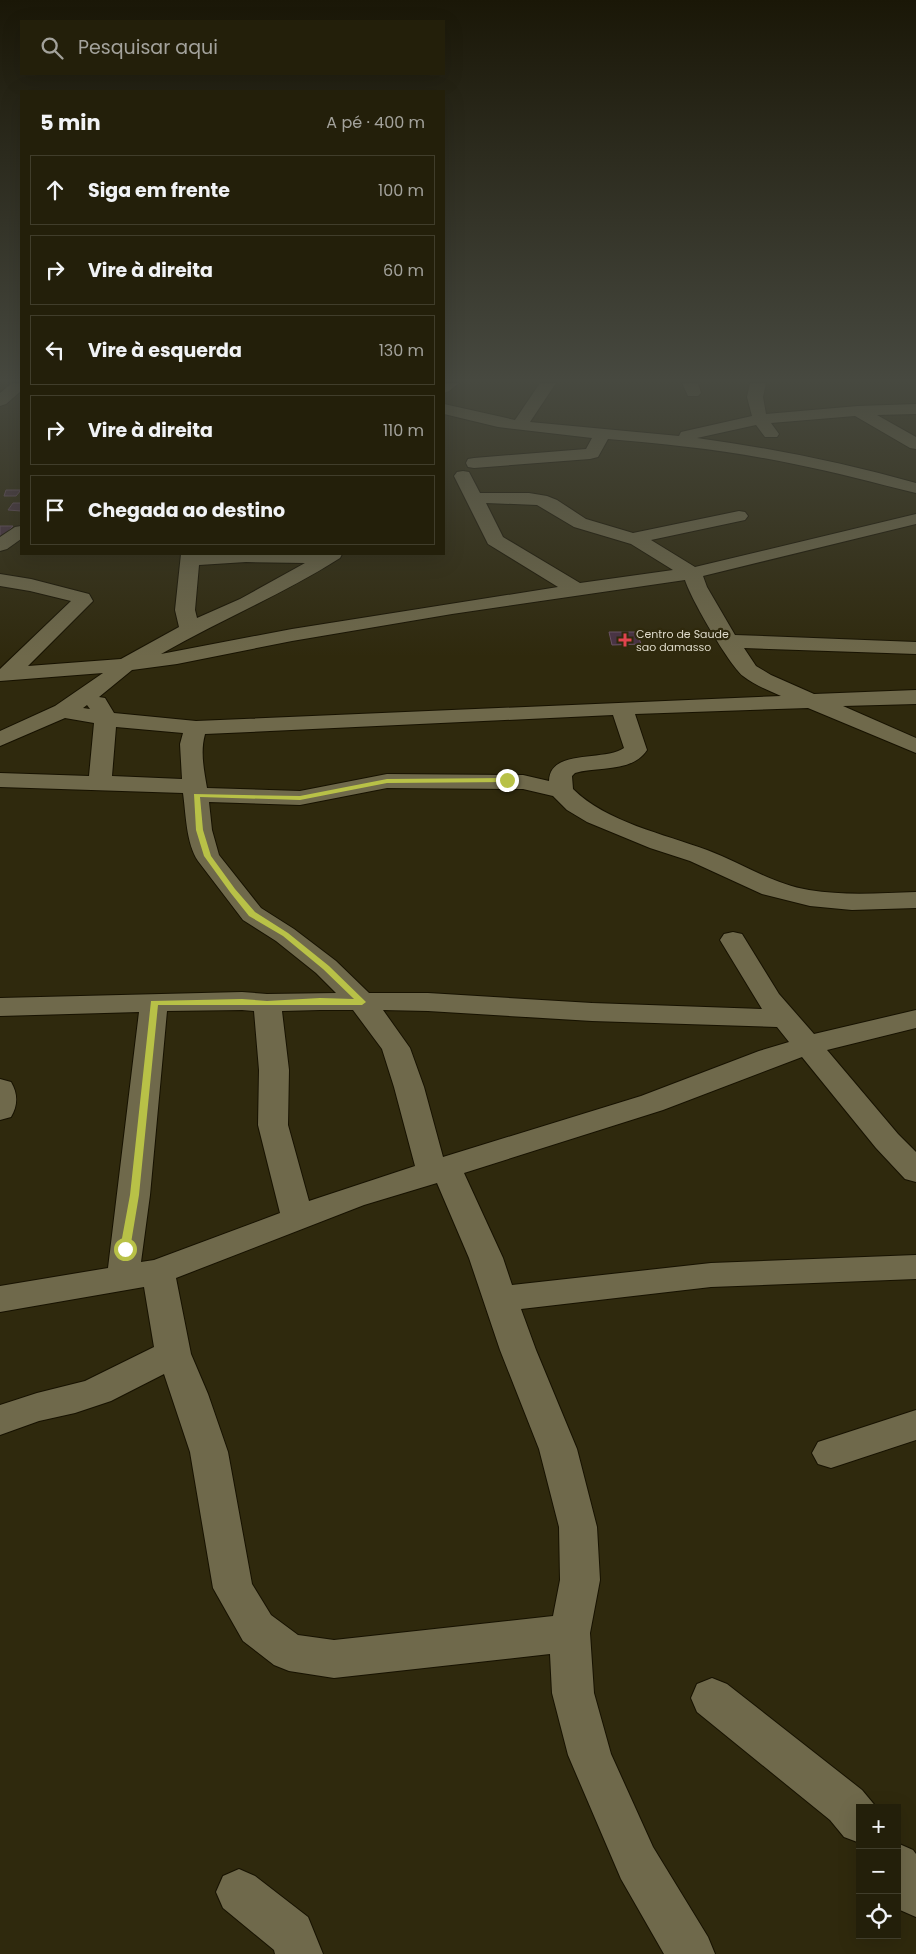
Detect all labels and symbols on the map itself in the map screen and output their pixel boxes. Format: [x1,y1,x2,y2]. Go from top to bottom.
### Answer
place label: Centro de Saude sao damasso [636,626,729,655]
marker: Centro de Saude sao damasso [618,633,632,647]
route end [496,769,519,792]
route start [114,1238,137,1261]

